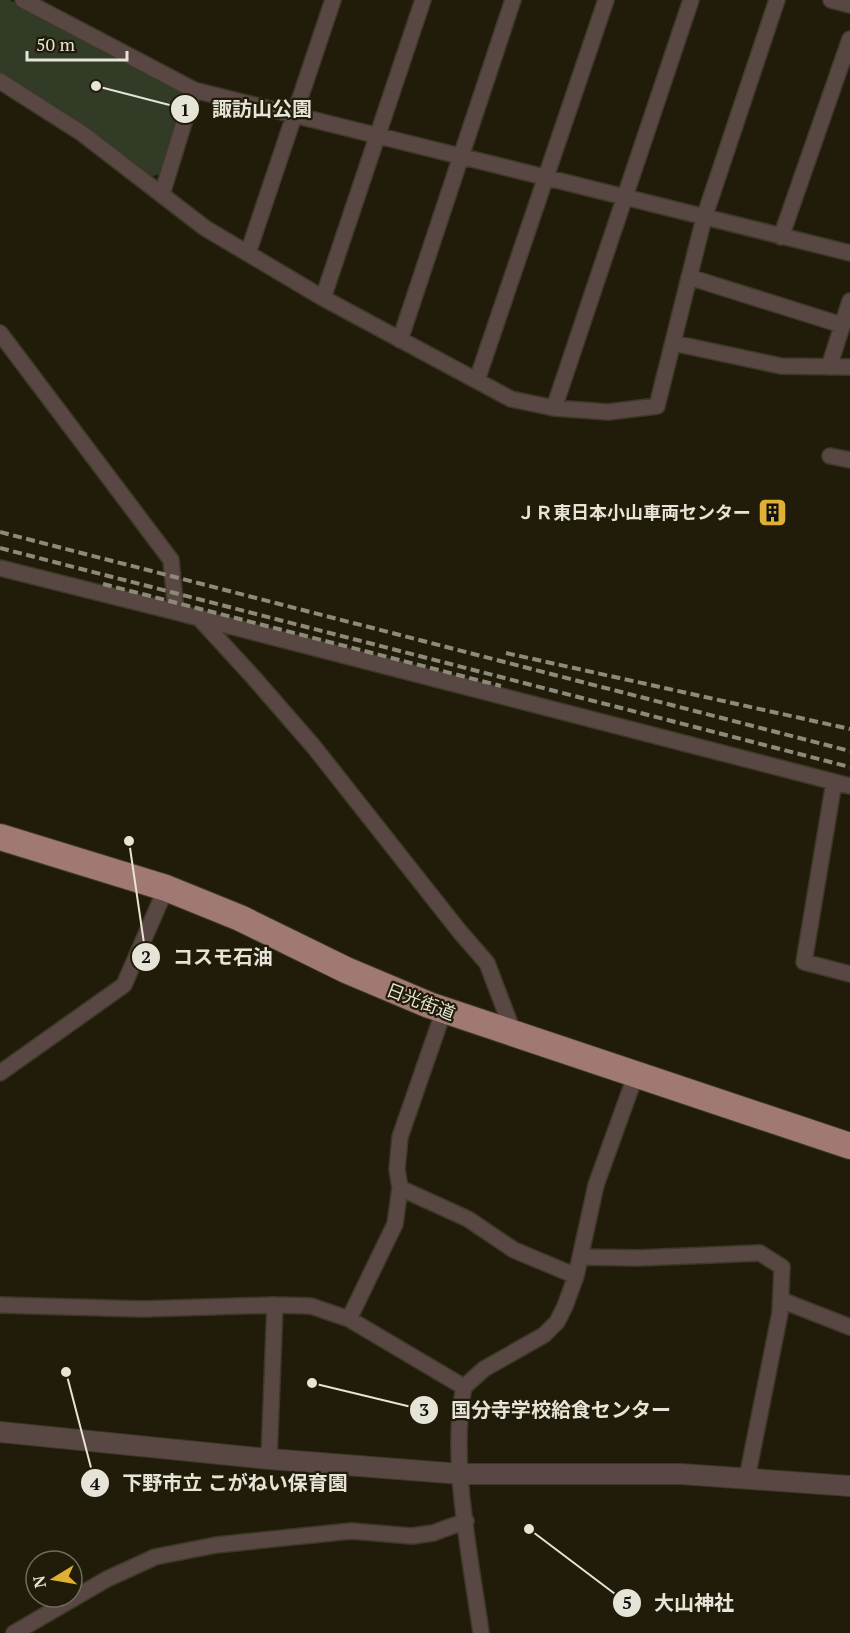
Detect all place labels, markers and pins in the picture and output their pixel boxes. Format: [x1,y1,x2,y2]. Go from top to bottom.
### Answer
callout: 諏訪山公園 [170,90,324,128]
building icon: ＪＲ東日本小山車両センター [756,496,788,528]
place label: ＪＲ東日本小山車両センター [517,500,751,524]
callout: コスモ石油 [131,938,285,976]
callout: 国分寺学校給食センター [409,1391,683,1429]
callout: 下野市立 こがねい保育園 [80,1464,360,1502]
callout: 大山神社 [612,1584,746,1622]

